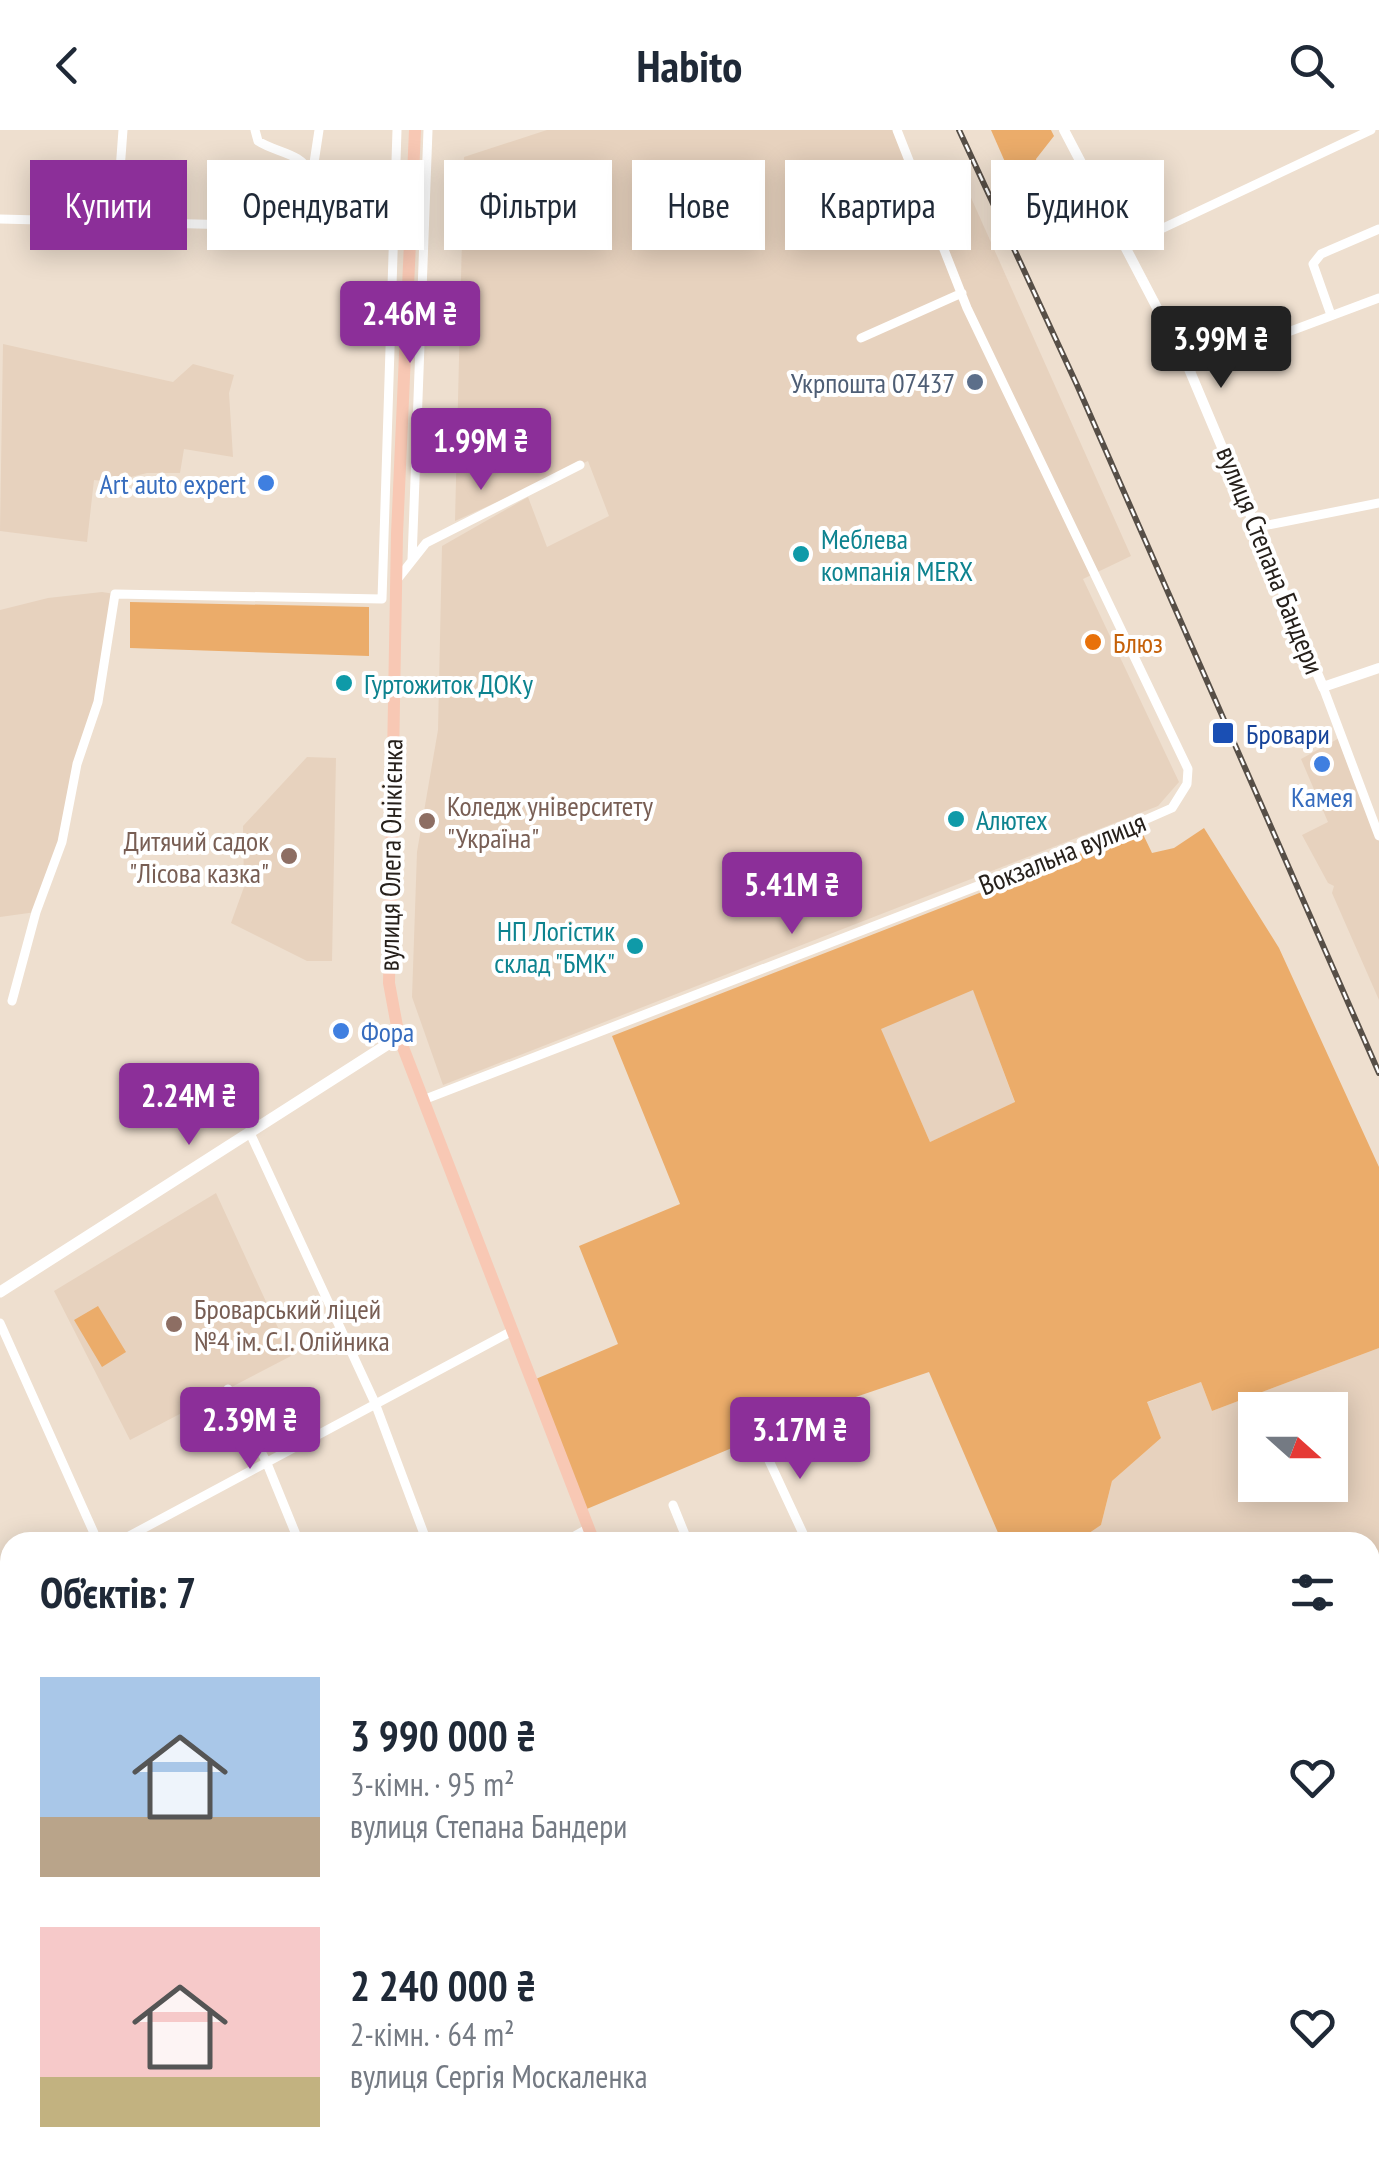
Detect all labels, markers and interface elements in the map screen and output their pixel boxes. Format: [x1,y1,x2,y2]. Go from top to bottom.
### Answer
text: Habito [637,36,742,94]
icon: back [40,38,95,93]
icon: search [1284,38,1339,93]
chip: Купити [30,160,187,250]
chip: Орендувати [207,160,424,250]
chip: Фільтри [444,160,612,250]
chip: Нове [632,160,765,250]
chip: Квартира [785,160,971,250]
chip: Будинок [991,160,1164,250]
pin: 2.46M ₴ [318,281,502,366]
text: 2.46M ₴ [362,292,458,334]
pin: 3.99M ₴ [1129,306,1313,391]
text: 3.99M ₴ [1173,317,1269,359]
place label: Укрпошта 07437 [791,364,955,401]
marker: Укрпошта 07437 [964,371,986,393]
pin: 1.99M ₴ [389,408,573,493]
text: 1.99M ₴ [433,419,529,461]
street label: вулиця Степана Бандери [1208,441,1334,679]
place label: Art auto expert [100,465,246,502]
marker: Art auto expert [255,472,277,494]
place label: Меблева компанія MERX [821,520,973,589]
marker: Меблева компанія MERX [790,543,812,565]
place label: Блюз [1113,624,1163,661]
marker: Блюз [1082,631,1104,653]
place label: Гуртожиток ДОКу [364,665,533,702]
marker: Гуртожиток ДОКу [333,672,355,694]
place label: Бровари [1246,715,1330,752]
marker: Бровари [1210,720,1236,746]
street label: вулиця Олега Онікієнка [369,738,411,972]
marker: Камея [1311,753,1333,775]
place label: Камея [1291,778,1353,815]
place label: Коледж університету "Україна" [447,787,653,856]
place label: Алютех [976,801,1048,838]
street label: Вокзальна вулиця [973,803,1151,903]
marker: Алютех [945,808,967,830]
marker: Коледж університету "Україна" [416,810,438,832]
place label: Дитячий садок "Лісова казка" [124,822,269,891]
marker: Дитячий садок "Лісова казка" [278,845,300,867]
pin: 5.41M ₴ [700,852,884,937]
text: 5.41M ₴ [744,863,840,905]
place label: НП Логістик склад "БМК" [494,912,615,981]
marker: НП Логістик склад "БМК" [624,935,646,957]
place label: Фора [361,1013,414,1050]
marker: Фора [330,1020,352,1042]
pin: 2.24M ₴ [97,1063,281,1148]
text: 2.24M ₴ [141,1074,237,1116]
place label: Броварський ліцей №4 ім. С.І. Олійника [194,1290,390,1359]
marker: Броварський ліцей №4 ім. С.І. Олійника [163,1313,185,1335]
pin: 2.39M ₴ [158,1387,342,1472]
north arrow [1238,1392,1348,1502]
map controls [1238,1392,1348,1502]
pin: 3.17M ₴ [708,1397,892,1482]
text: 2.39M ₴ [202,1398,298,1440]
text: 3.17M ₴ [752,1408,848,1450]
text: Об’єктів: 7 [40,1565,196,1620]
icon: filters [1285,1565,1340,1620]
text: 3 990 000 ₴ [350,1708,536,1763]
icon: home [120,1717,240,1837]
icon: heart [1285,1750,1340,1805]
text: 3-кімн. · 95 m² [350,1763,515,1805]
text: вулиця Степана Бандери [350,1805,627,1847]
text: 2 240 000 ₴ [350,1958,536,2013]
icon: home [120,1967,240,2087]
icon: heart [1285,2000,1340,2055]
text: 2-кімн. · 64 m² [350,2013,515,2055]
text: вулиця Сергія Москаленка [350,2055,647,2097]

